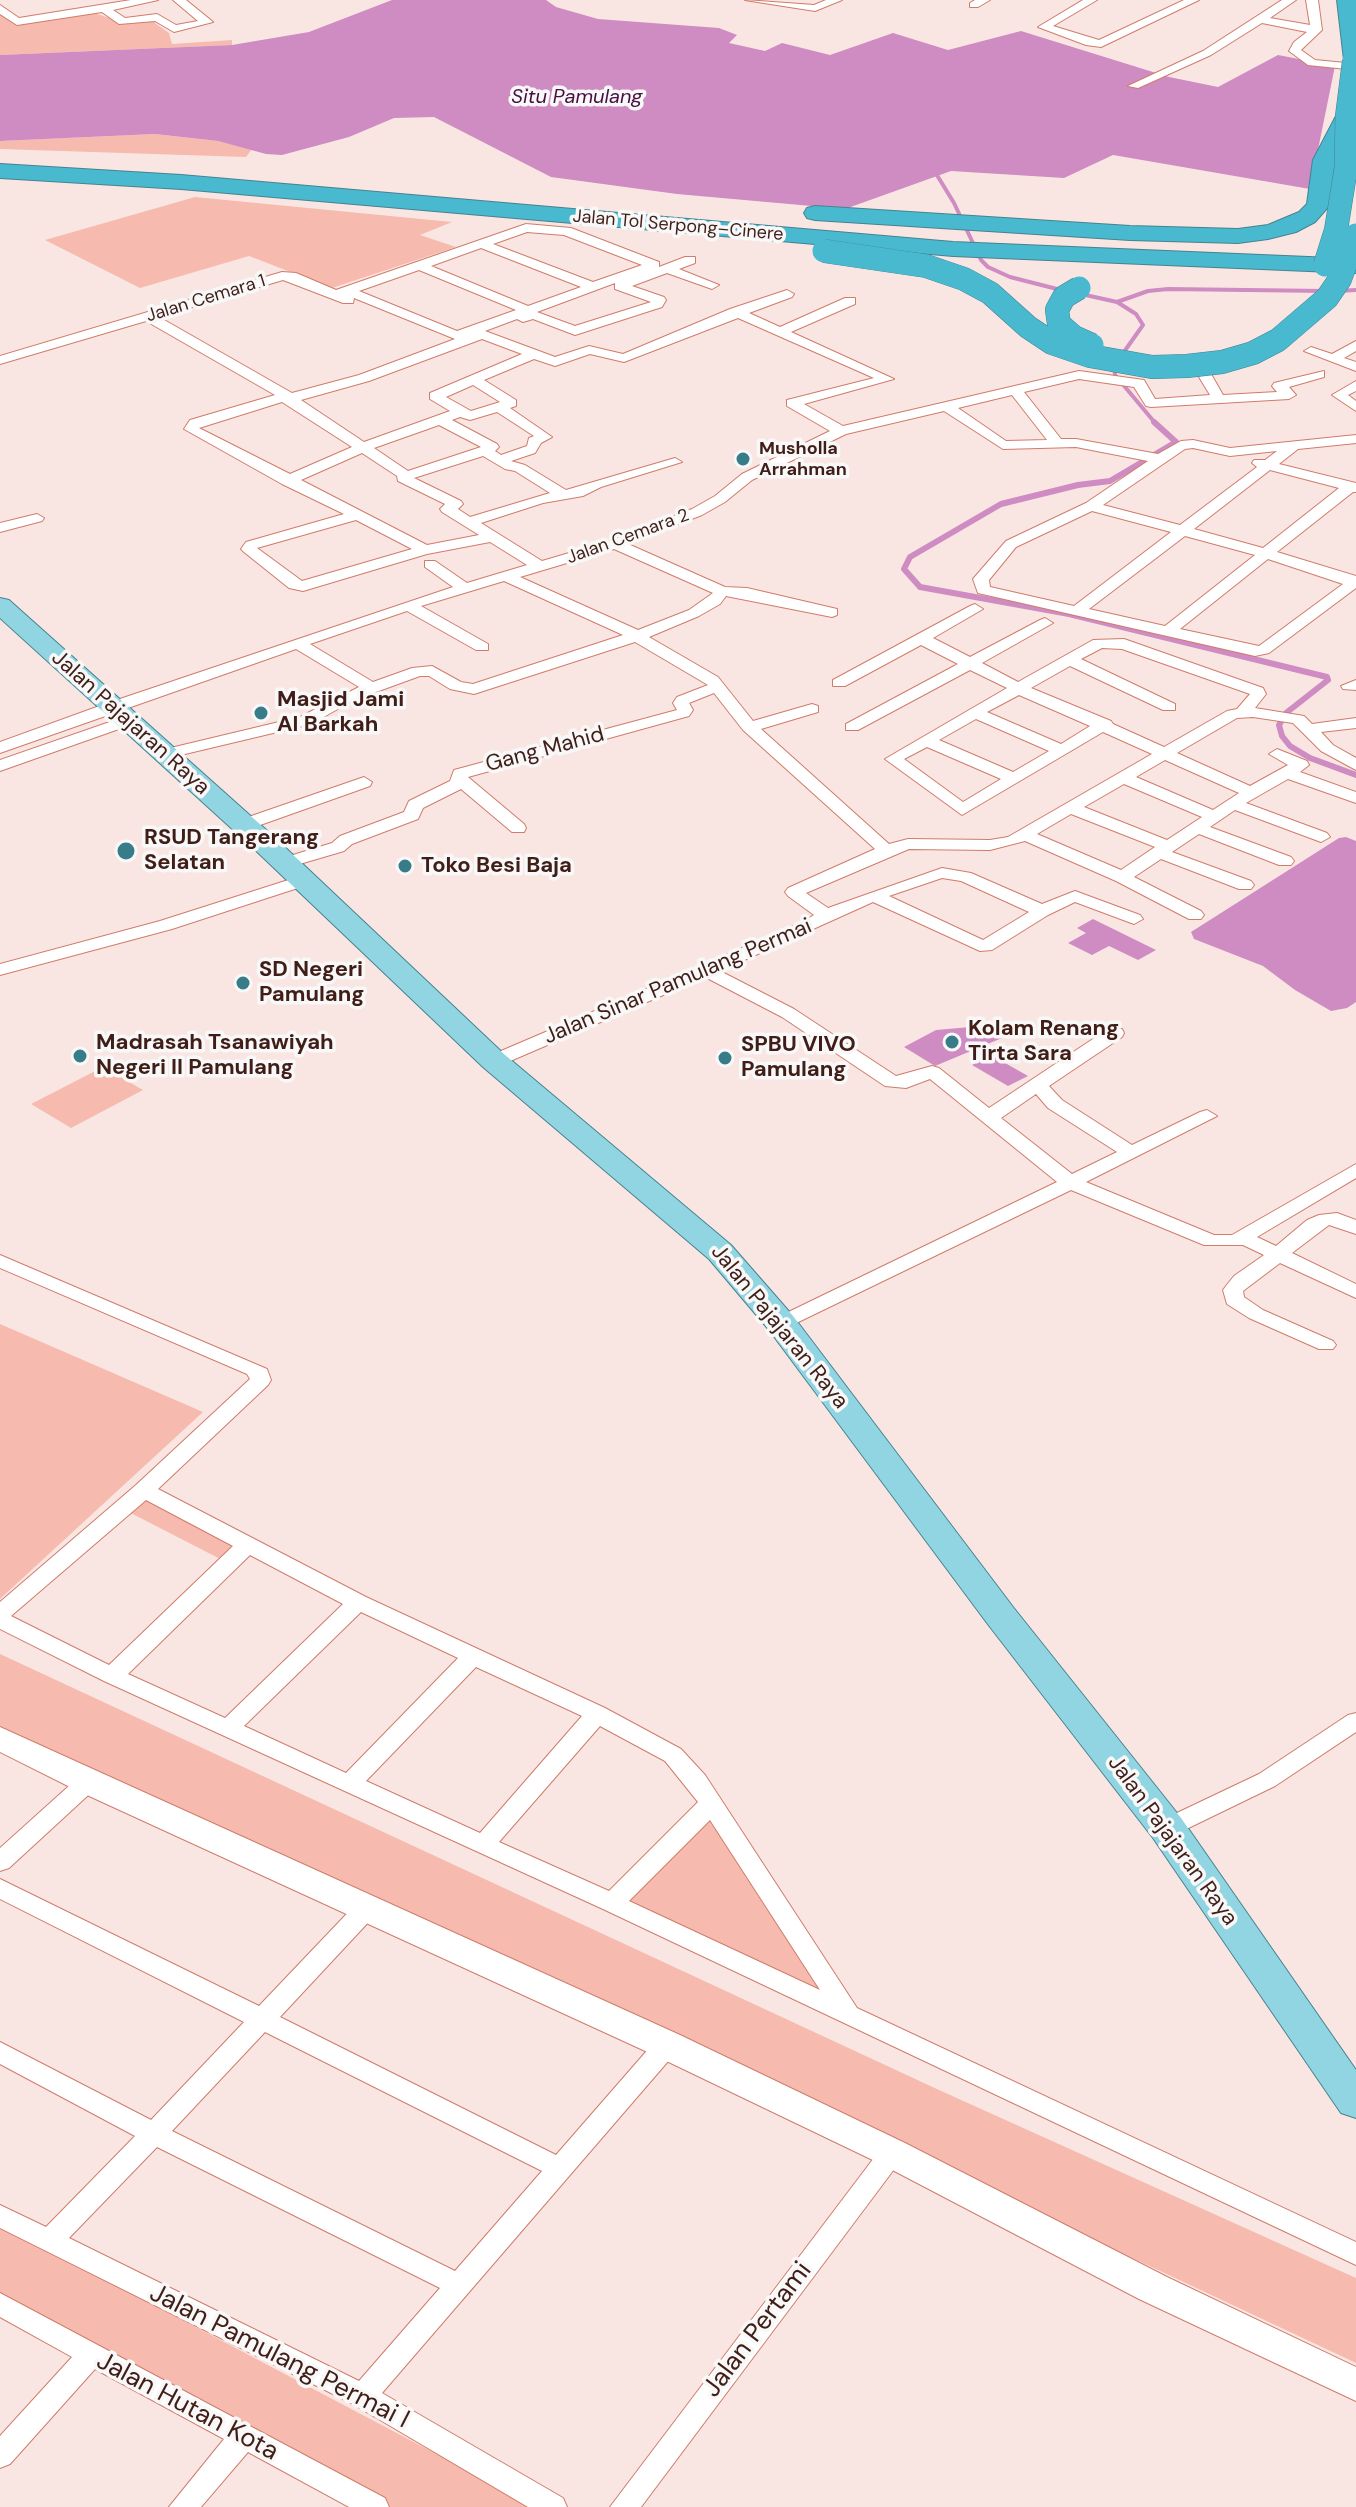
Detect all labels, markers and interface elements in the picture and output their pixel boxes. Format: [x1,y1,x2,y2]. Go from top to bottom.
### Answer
water label: Situ Pamulang [511,86,643,110]
street label: Jalan Tol Serpong–Cinere [572,206,784,246]
street label: Jalan Cemara 1 [144,271,268,327]
place label: Musholla Arrahman [759,438,847,480]
marker: Musholla Arrahman [734,450,752,468]
street label: Jalan Cemara 2 [564,505,692,569]
street label: Jalan Pajajaran Raya [45,645,215,801]
place label: Masjid Jami Al Barkah [277,687,404,738]
marker: Masjid Jami Al Barkah [252,704,270,722]
street label: Gang Mahid [483,722,607,778]
place label: RSUD Tangerang Selatan [144,825,319,876]
marker: RSUD Tangerang Selatan [115,840,137,862]
place label: Toko Besi Baja [421,853,572,879]
marker: Toko Besi Baja [396,857,414,875]
street label: Jalan Sinar Pamulang Permai [540,913,816,1051]
place label: SD Negeri Pamulang [259,957,364,1008]
marker: SD Negeri Pamulang [234,974,252,992]
place label: Kolam Renang Tirta Sara [968,1016,1119,1068]
place label: Madrasah Tsanawiyah Negeri II Pamulang [96,1030,334,1082]
place label: SPBU VIVO Pamulang [741,1032,856,1084]
marker: Kolam Renang Tirta Sara [943,1033,961,1051]
marker: Madrasah Tsanawiyah Negeri II Pamulang [71,1047,89,1065]
marker: SPBU VIVO Pamulang [716,1049,734,1067]
street label: Jalan Pajajaran Raya [705,1240,853,1414]
street label: Jalan Pajajaran Raya [1101,1751,1243,1931]
street label: Jalan Pertami [697,2256,819,2404]
street label: Jalan Pamulang Permai I [144,2278,414,2436]
street label: Jalan Hutan Kota [91,2346,283,2468]

